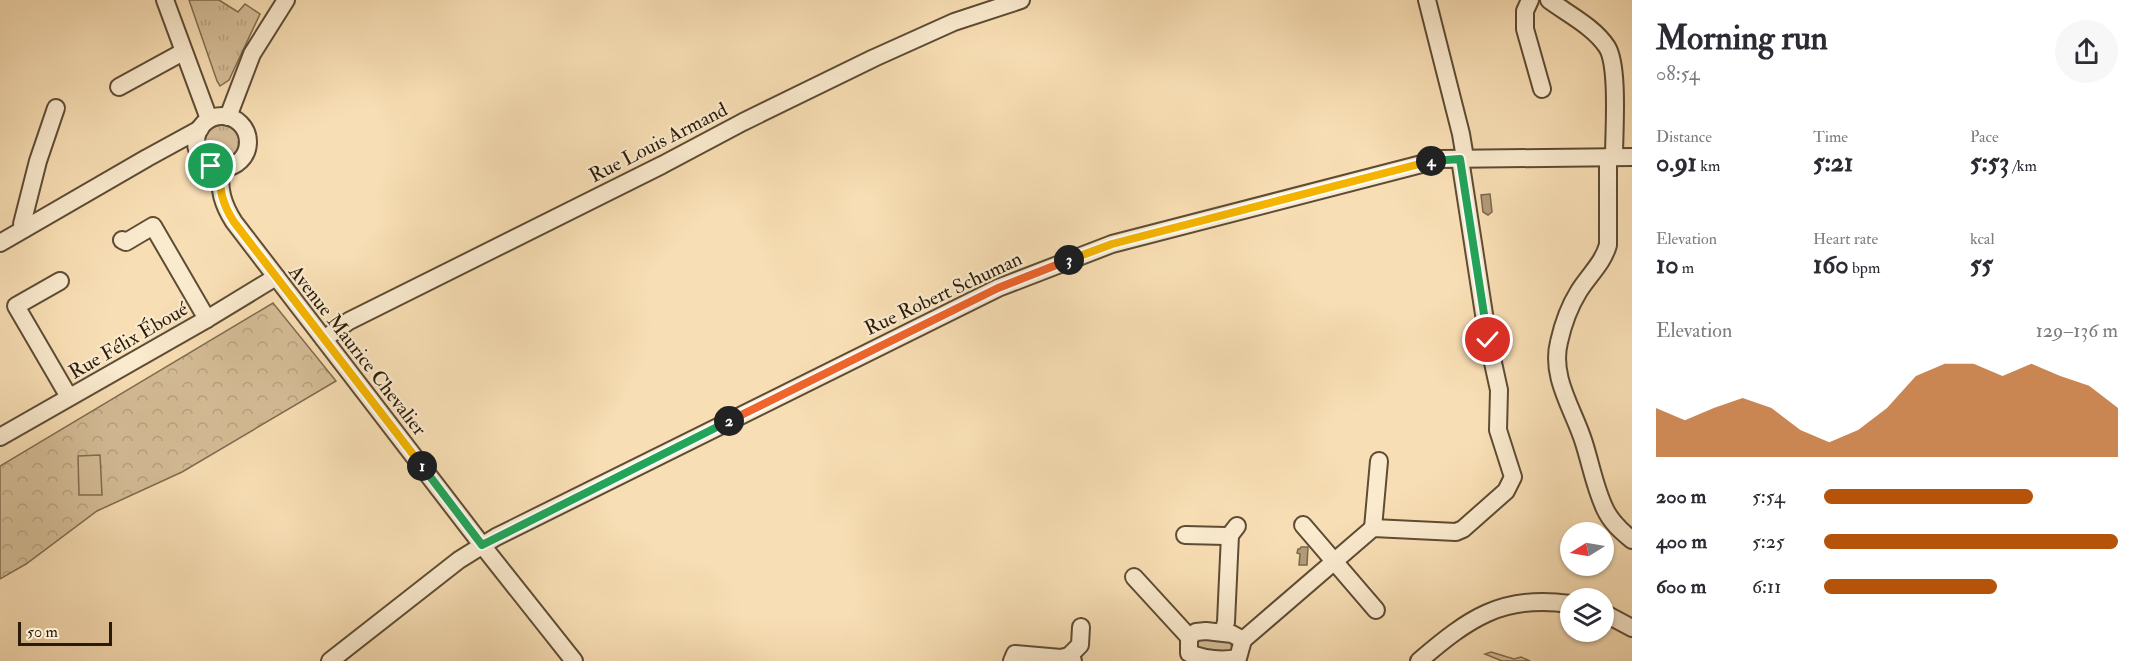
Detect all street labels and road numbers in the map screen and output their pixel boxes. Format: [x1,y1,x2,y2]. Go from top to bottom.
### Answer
street label: Rue Louis Armand [585,97,732,188]
street label: Rue Robert Schuman [860,246,1026,341]
street label: Avenue Maurice Chevalier [283,259,432,441]
street label: Rue Félix Éboué [64,295,193,385]

